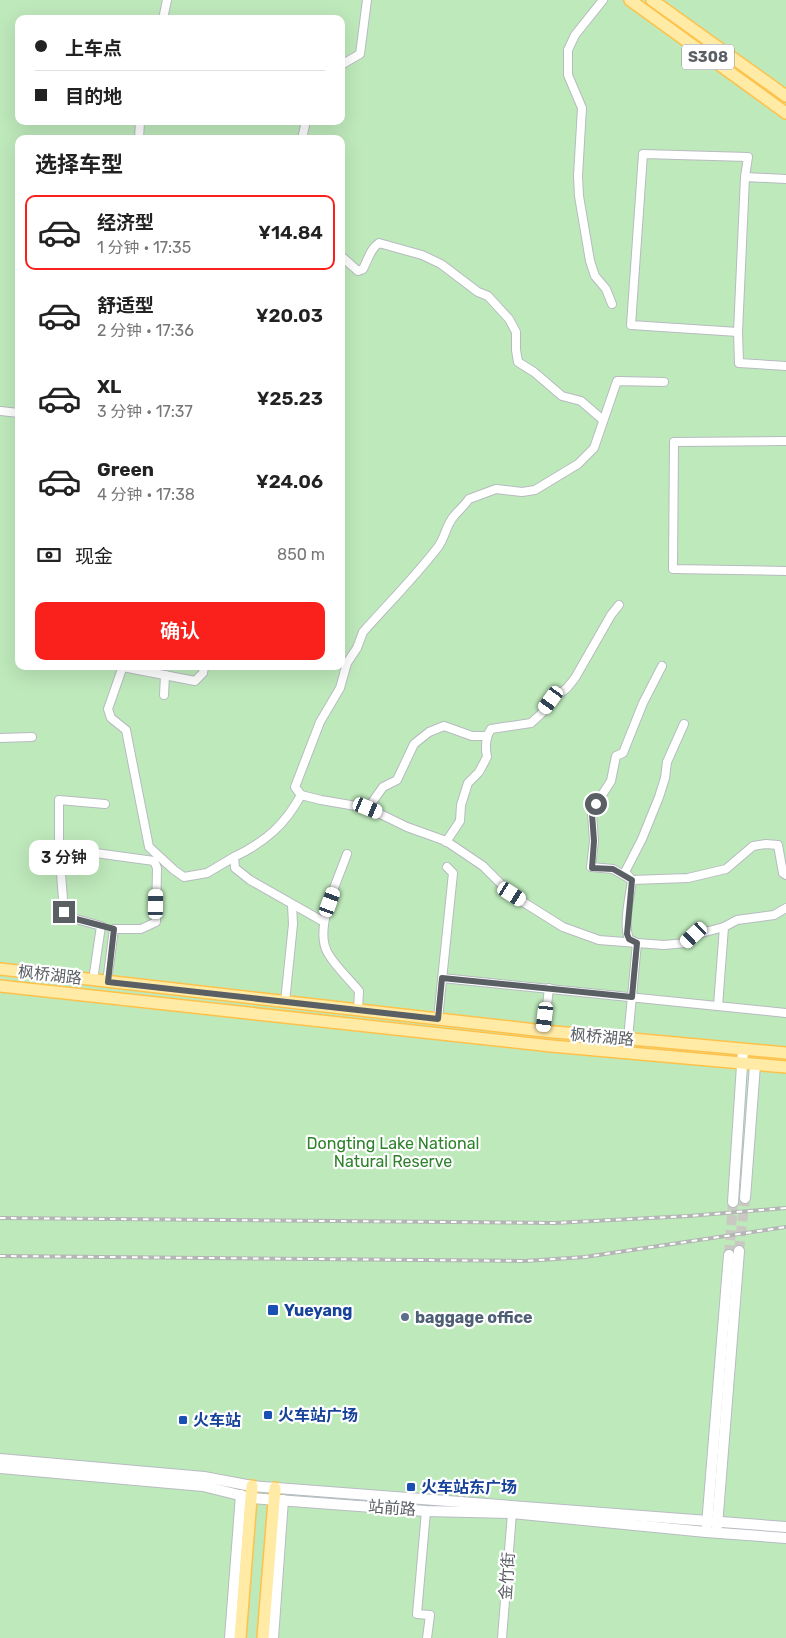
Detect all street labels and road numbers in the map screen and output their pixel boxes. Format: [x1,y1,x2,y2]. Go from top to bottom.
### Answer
road number: S308 [682,44,734,70]
street label: 枫桥湖路 [17,962,83,988]
street label: 枫桥湖路 [569,1025,635,1049]
street label: 站前路 [367,1497,417,1519]
street label: 金竹街 [496,1551,518,1601]

